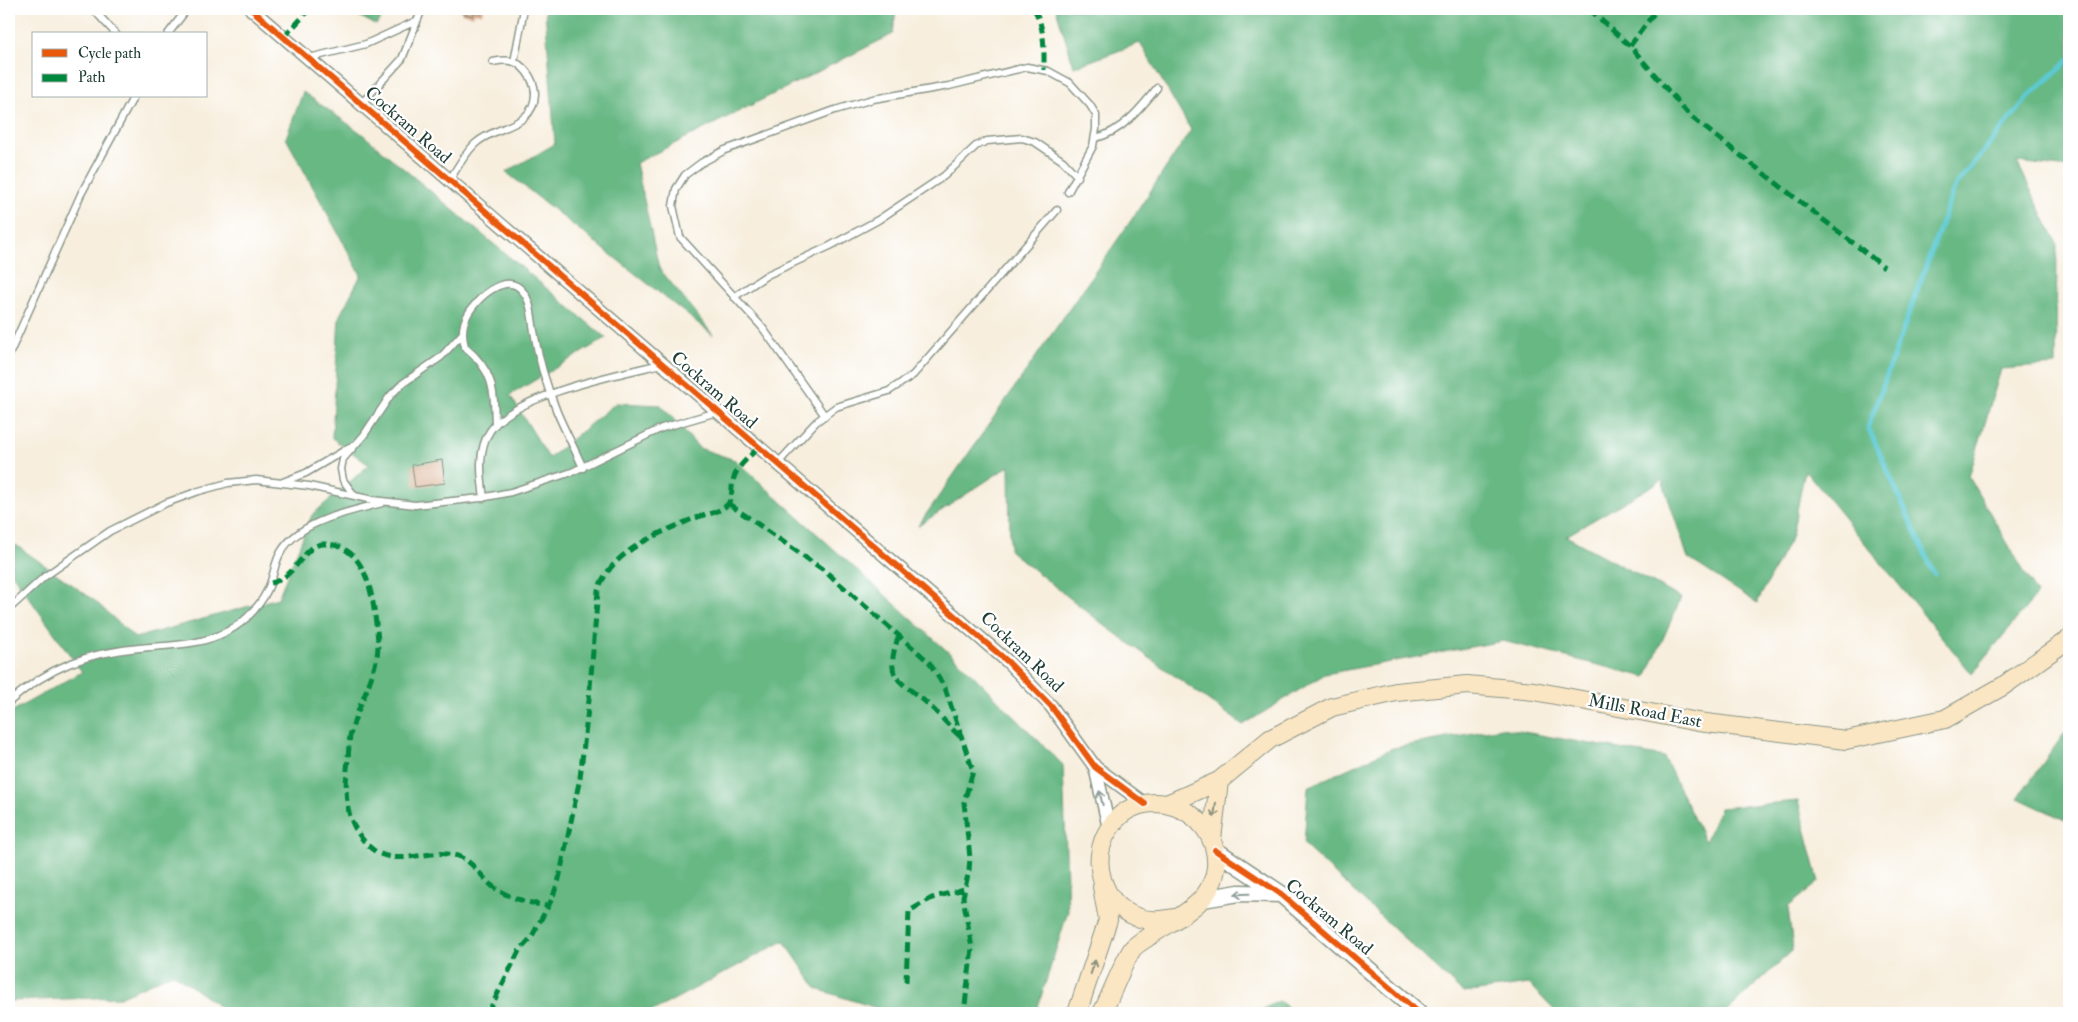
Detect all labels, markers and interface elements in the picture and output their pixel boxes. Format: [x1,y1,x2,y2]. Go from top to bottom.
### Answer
legend [32,32,208,98]
text: Cycle path [78,44,141,64]
text: Path [78,68,105,87]
street label: Cockram Road [360,81,456,169]
street label: Cockram Road [666,346,762,434]
street label: Cockram Road [975,606,1069,698]
street label: Mills Road East [1586,689,1704,733]
one-way arrow [1096,790,1105,806]
one-way arrow [1210,801,1220,817]
street label: Cockram Road [1281,874,1378,960]
one-way arrow [1234,889,1250,898]
one-way arrow [1088,959,1098,975]

